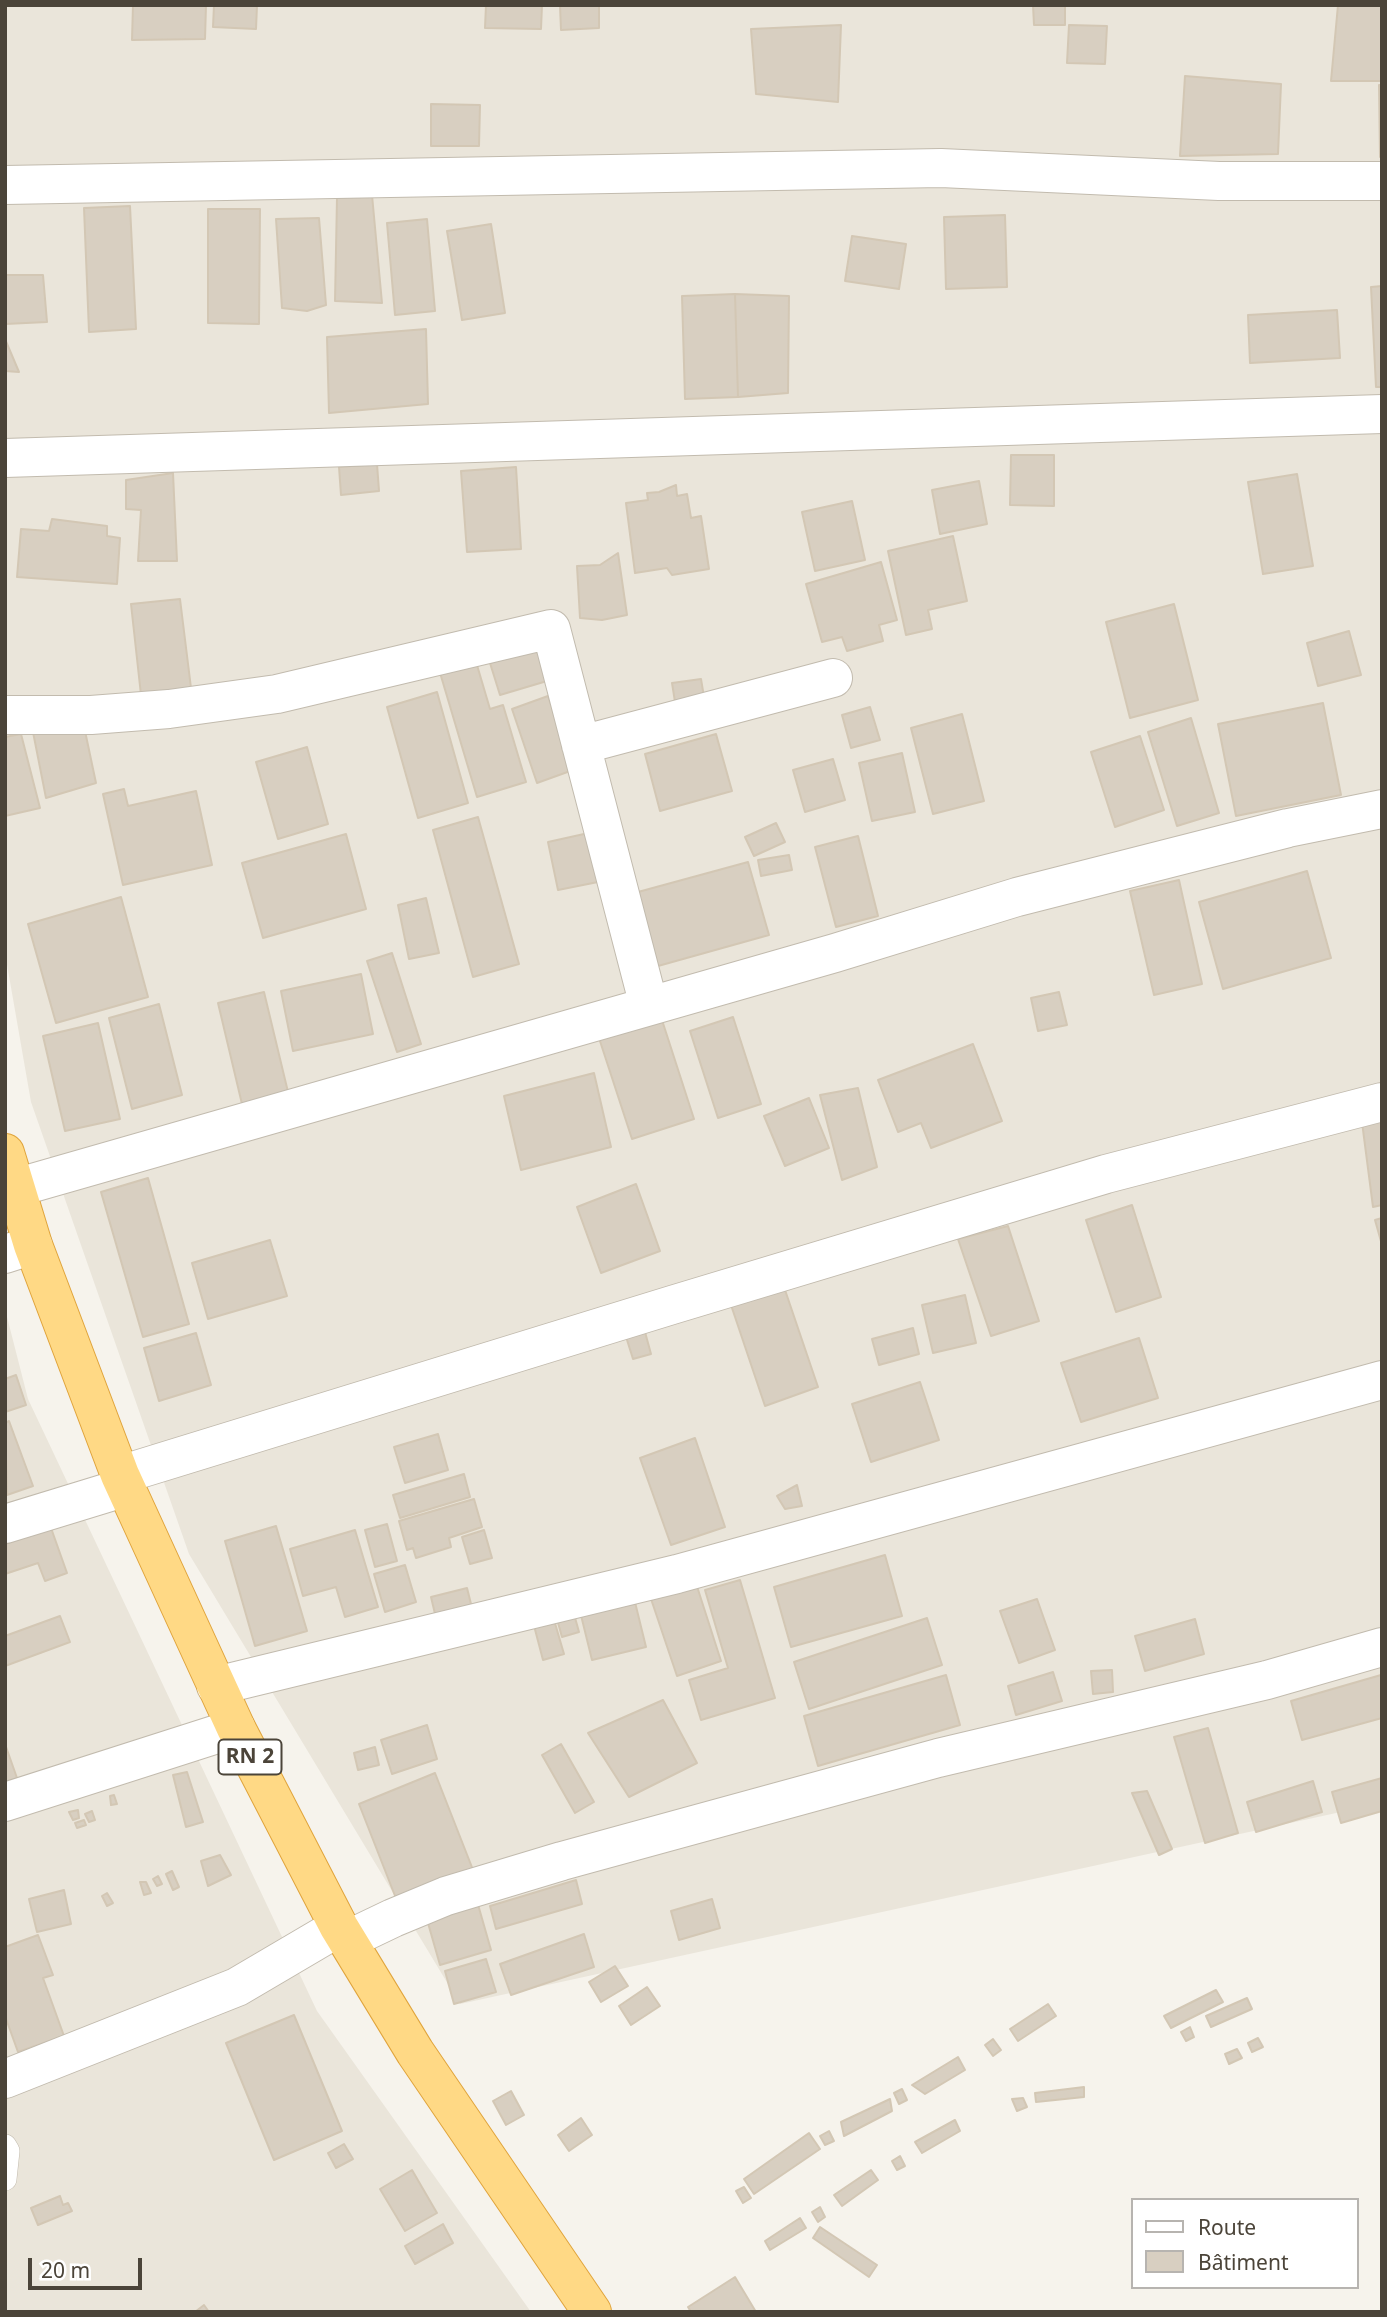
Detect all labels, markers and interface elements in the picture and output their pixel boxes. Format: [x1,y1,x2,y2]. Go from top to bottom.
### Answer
road number: RN 2 [218,1740,282,1774]
legend [1132,2198,1359,2289]
text: Route [1198,2213,1256,2241]
scale bar [32,2244,145,2288]
text: Bâtiment [1198,2248,1288,2276]
text: 20 m [41,2256,90,2284]

